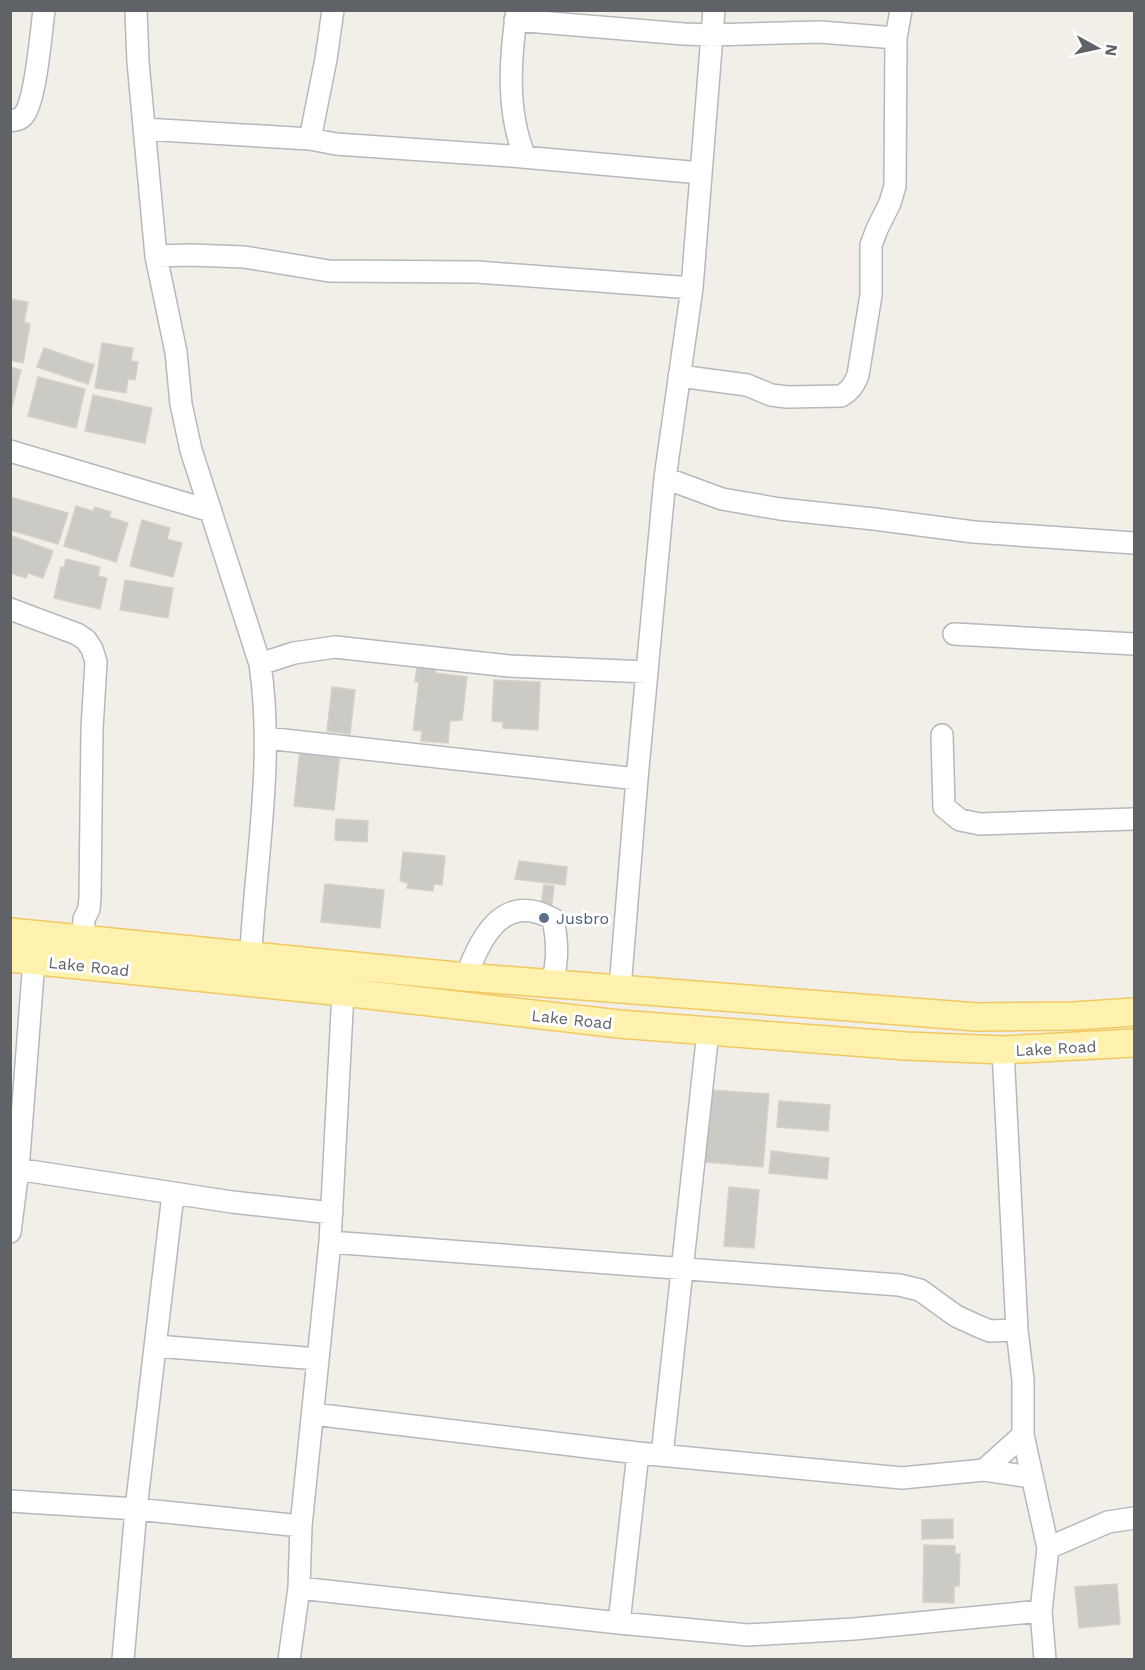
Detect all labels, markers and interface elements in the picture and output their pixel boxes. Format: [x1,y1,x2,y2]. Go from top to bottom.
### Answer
north arrow [1067,18,1127,78]
text: N [1101,43,1122,57]
place label: Jusbro [556,909,609,928]
marker: Jusbro [537,911,551,925]
street label: Lake Road [48,953,130,980]
street label: Lake Road [531,1006,613,1033]
street label: Lake Road [1015,1037,1097,1060]

